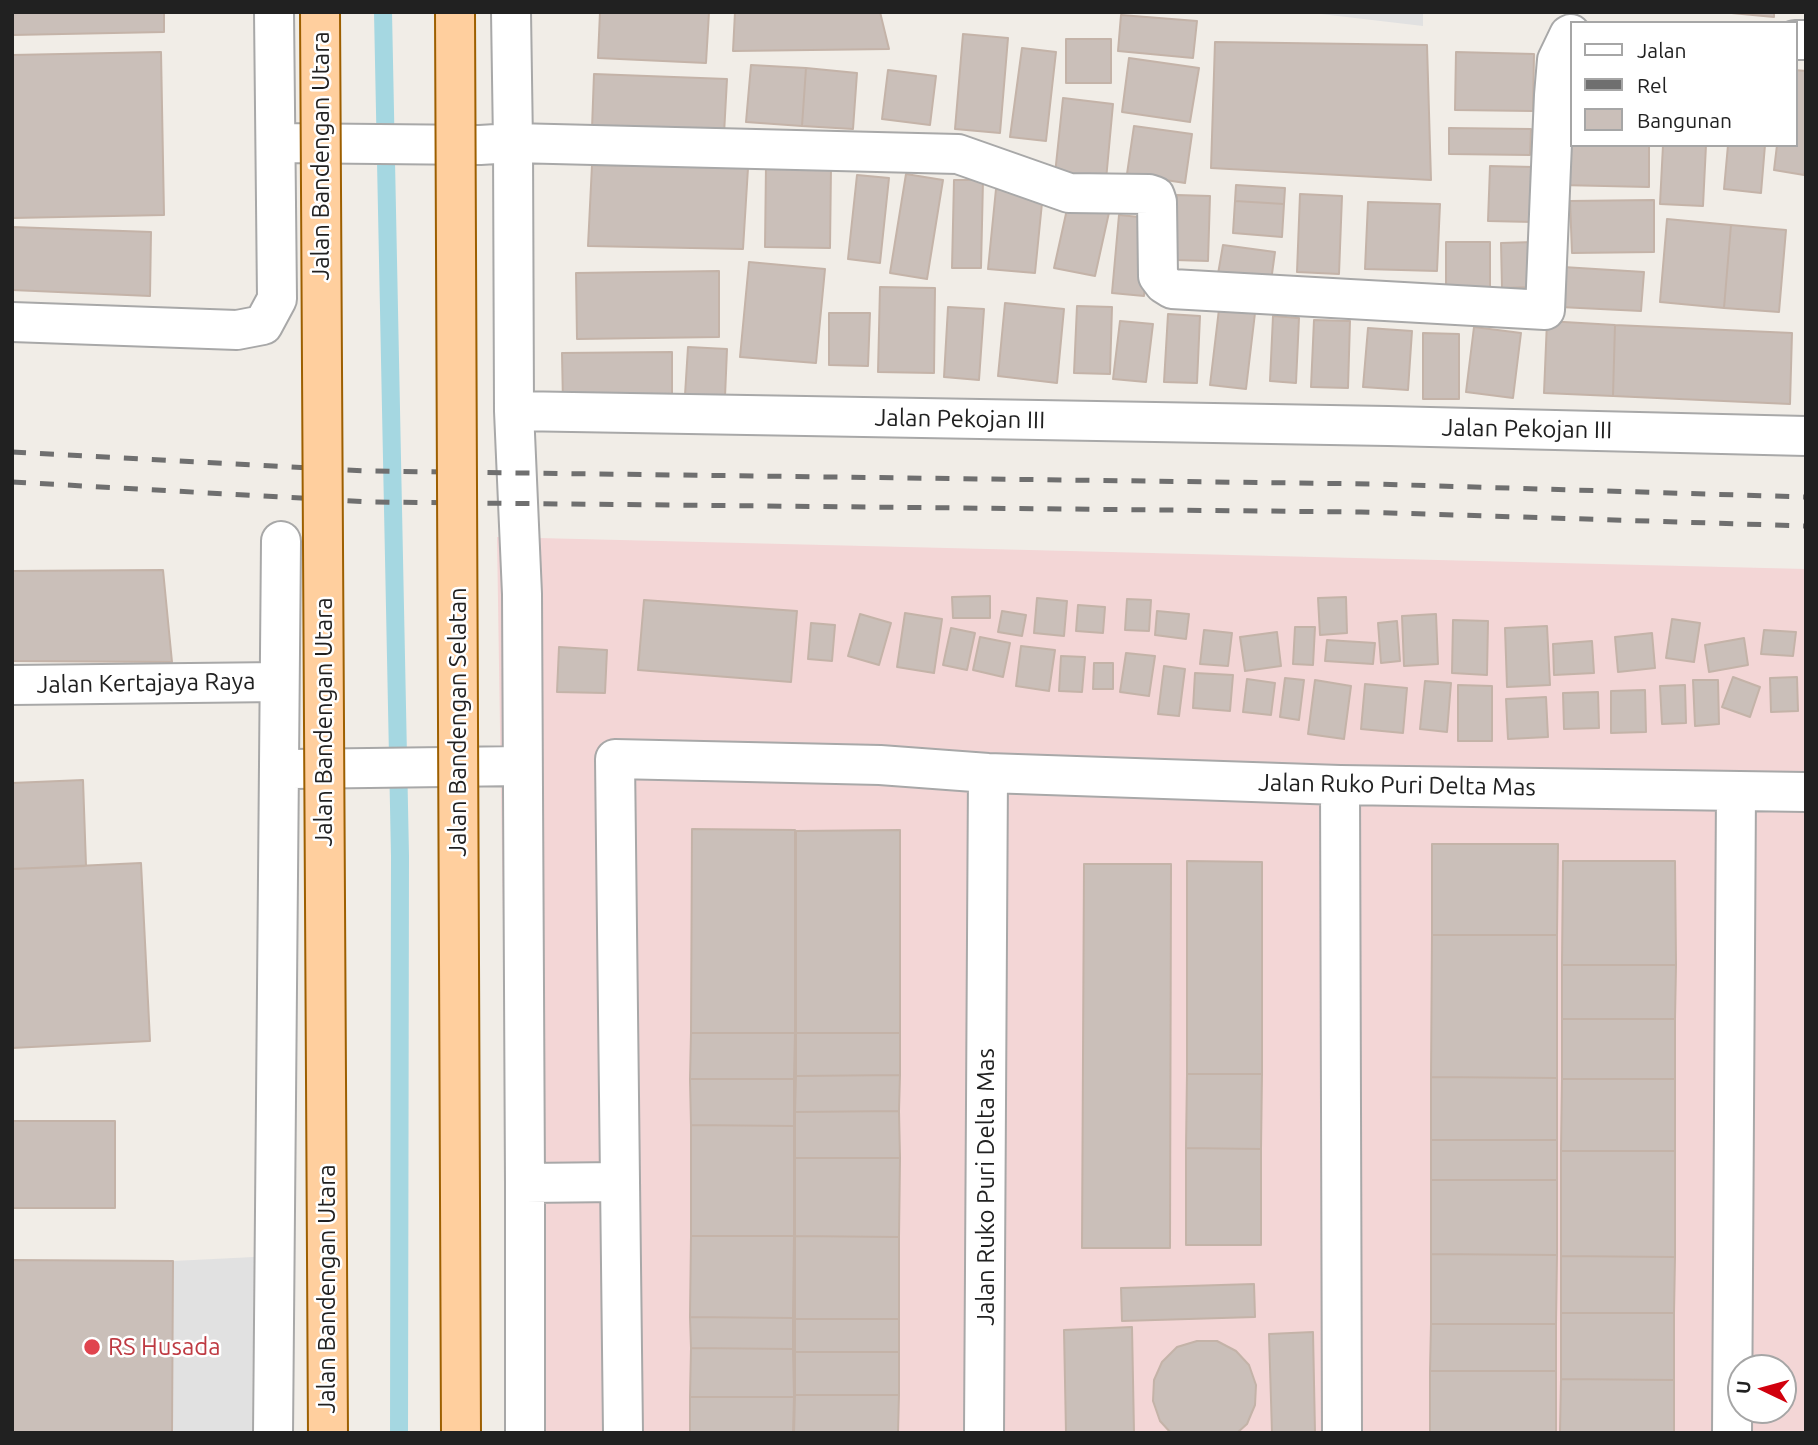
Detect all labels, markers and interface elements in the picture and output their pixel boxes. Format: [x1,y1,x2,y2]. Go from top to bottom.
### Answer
legend [1570,21,1797,147]
street label: Jalan Bandengan Utara [307,31,335,281]
text: Jalan [1637,38,1686,62]
text: Rel [1637,73,1667,97]
text: Bangunan [1637,108,1732,132]
street label: Jalan Pekojan III [874,403,1046,435]
street label: Jalan Pekojan III [1441,413,1613,445]
street label: Jalan Bandengan Selatan [444,587,472,857]
street label: Jalan Bandengan Utara [310,597,338,847]
street label: Jalan Kertajaya Raya [36,667,256,699]
street label: Jalan Ruko Puri Delta Mas [1258,768,1536,802]
street label: Jalan Ruko Puri Delta Mas [972,1048,1000,1326]
street label: Jalan Bandengan Utara [313,1164,341,1414]
place label: RS Husada [108,1333,221,1361]
marker: RS Husada [82,1337,102,1357]
north arrow [1727,1354,1797,1424]
text: U [1732,1380,1755,1395]

